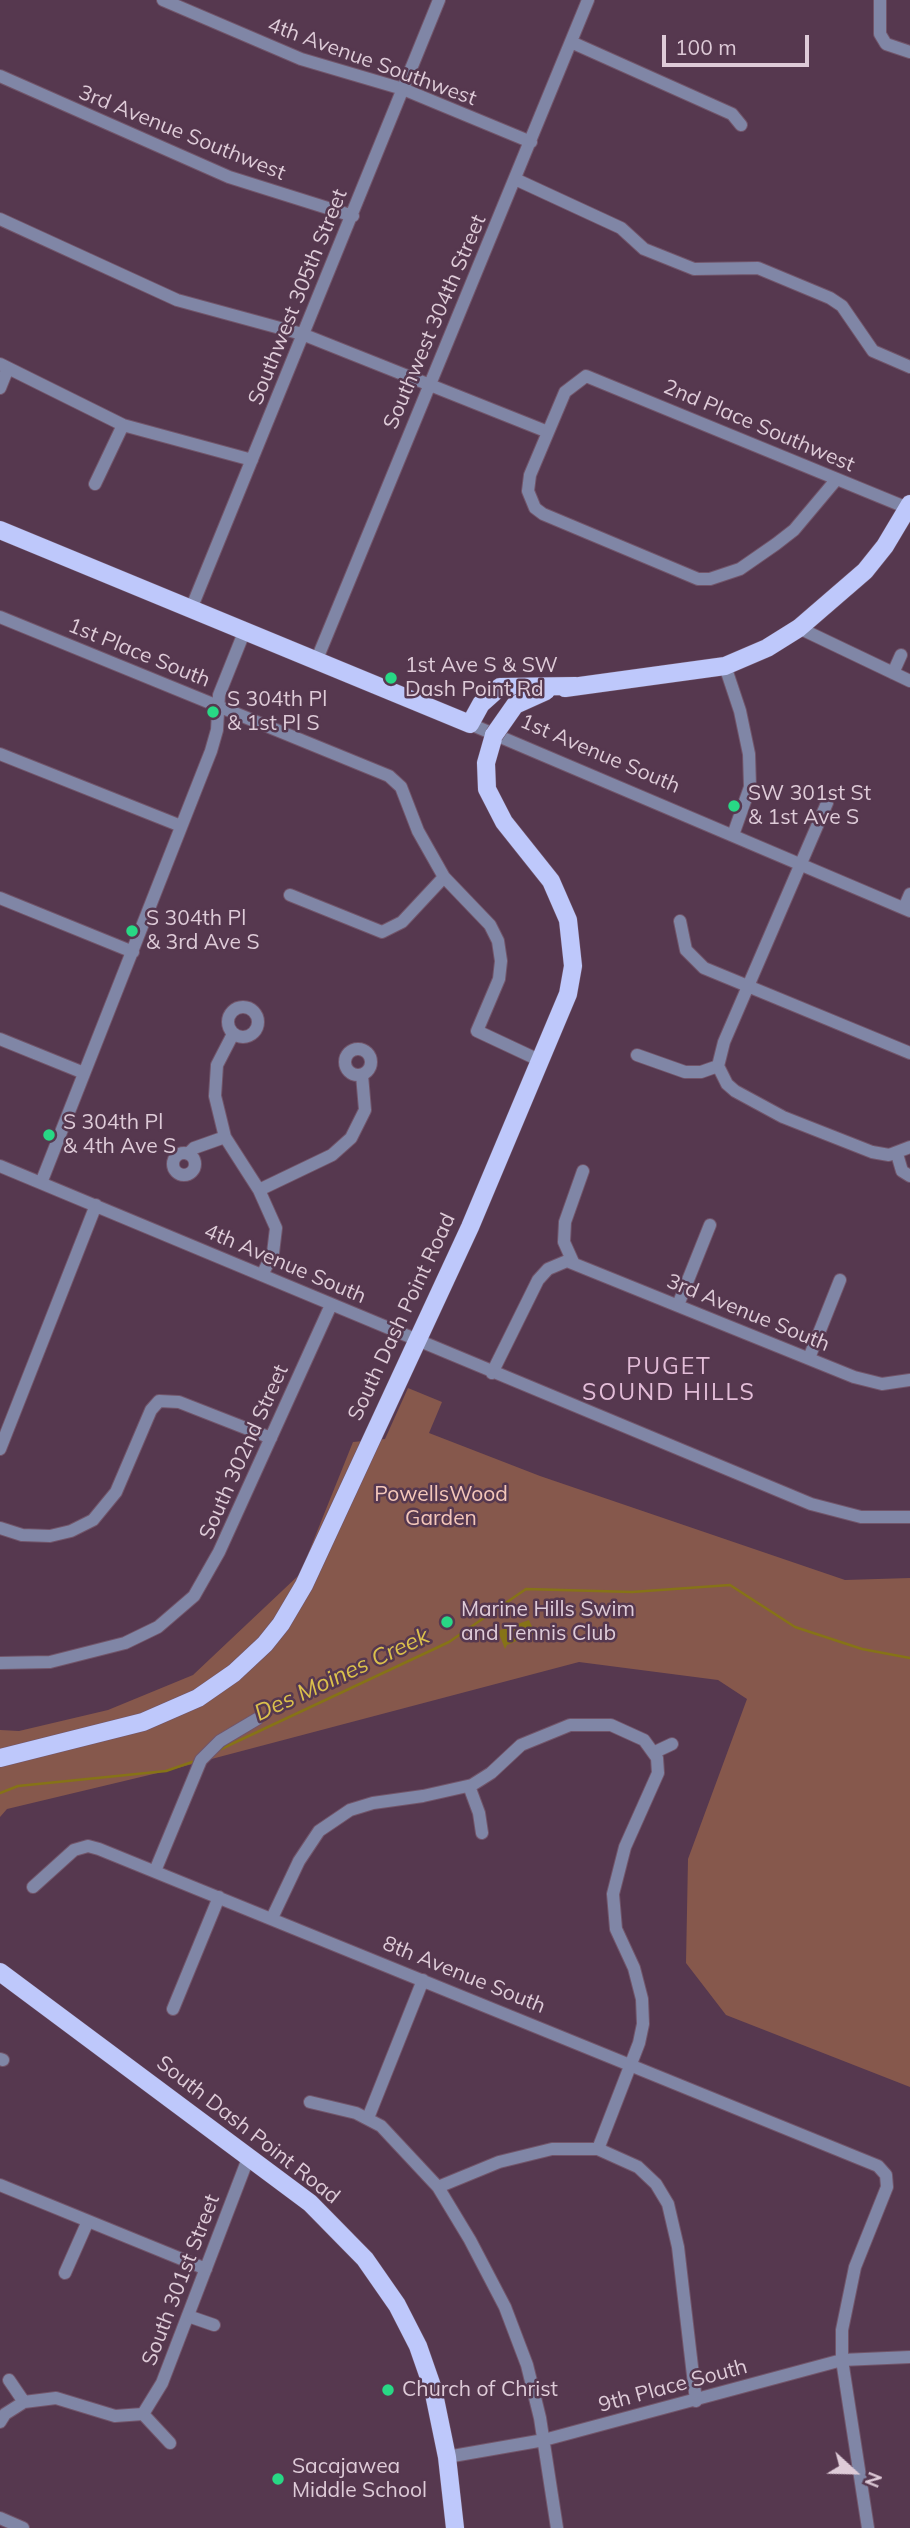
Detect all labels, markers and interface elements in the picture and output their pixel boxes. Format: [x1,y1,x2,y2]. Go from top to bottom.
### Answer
street label: 4th Avenue Southwest [264,12,480,112]
scale bar [665,21,812,65]
text: 100 m [675,34,737,60]
street label: 3rd Avenue Southwest [75,80,289,186]
street label: Southwest 305th Street [243,185,353,409]
street label: Southwest 304th Street [378,211,492,433]
street label: 2nd Place Southwest [660,374,858,478]
street label: 1st Place South [64,613,214,693]
place label: 1st Ave S & SW Dash Point Rd [405,653,558,703]
marker: 1st Ave S & SW Dash Point Rd [383,670,399,686]
place label: S 304th Pl & 1st Pl S [227,687,327,737]
marker: S 304th Pl & 1st Pl S [205,704,221,720]
street label: 1st Avenue South [516,709,684,799]
place label: SW 301st St & 1st Ave S [748,781,871,831]
marker: SW 301st St & 1st Ave S [726,798,742,814]
place label: S 304th Pl & 3rd Ave S [146,906,260,956]
marker: S 304th Pl & 3rd Ave S [124,923,140,939]
place label: S 304th Pl & 4th Ave S [63,1110,176,1160]
marker: S 304th Pl & 4th Ave S [41,1127,57,1143]
street label: South Dash Point Road [343,1209,461,1425]
street label: 4th Avenue South [200,1219,370,1309]
street label: 3rd Avenue South [663,1269,833,1357]
district label: PUGET SOUND HILLS [583,1353,755,1407]
street label: South 302nd Street [194,1361,294,1543]
park label: PowellsWood Garden [374,1482,508,1532]
place label: Marine Hills Swim and Tennis Club [461,1597,635,1647]
marker: Marine Hills Swim and Tennis Club [439,1614,455,1630]
water label: Des Moines Creek [250,1622,434,1728]
street label: 8th Avenue South [379,1931,549,2019]
street label: South Dash Point Road [151,2051,345,2209]
street label: South 301st Street [137,2191,225,2369]
street label: 9th Place South [596,2354,750,2418]
place label: Church of Christ [402,2377,558,2403]
marker: Church of Christ [380,2382,396,2398]
north arrow [819,2437,889,2507]
place label: Sacajawea Middle School [292,2454,427,2504]
text: N [860,2469,887,2491]
marker: Sacajawea Middle School [270,2471,286,2487]

